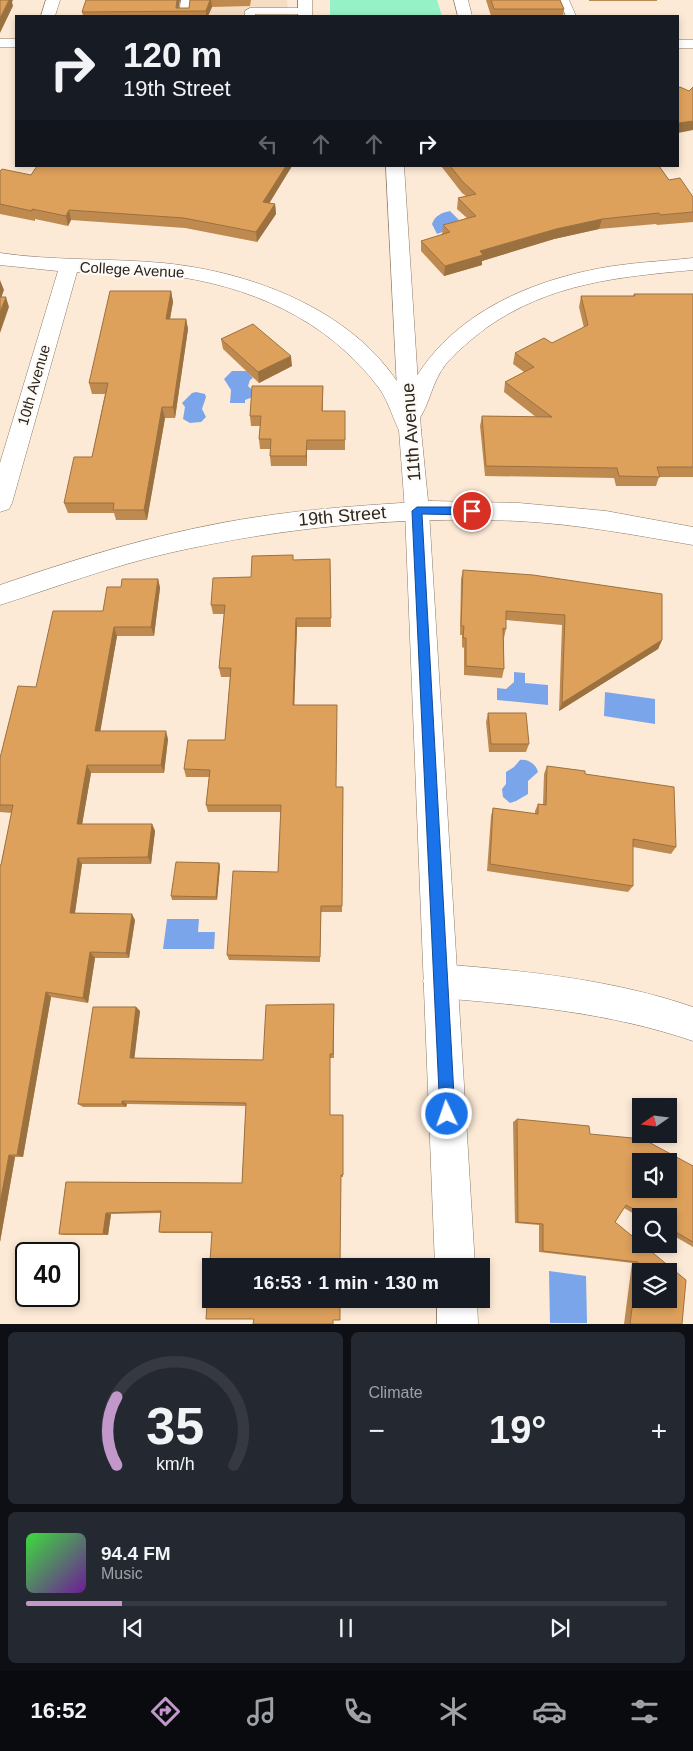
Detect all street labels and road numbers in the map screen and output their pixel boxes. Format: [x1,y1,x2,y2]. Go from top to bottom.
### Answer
street label: College Avenue [79,258,185,281]
street label: 10th Avenue [14,343,53,427]
street label: 11th Avenue [398,382,424,482]
street label: 19th Street [297,502,387,530]

